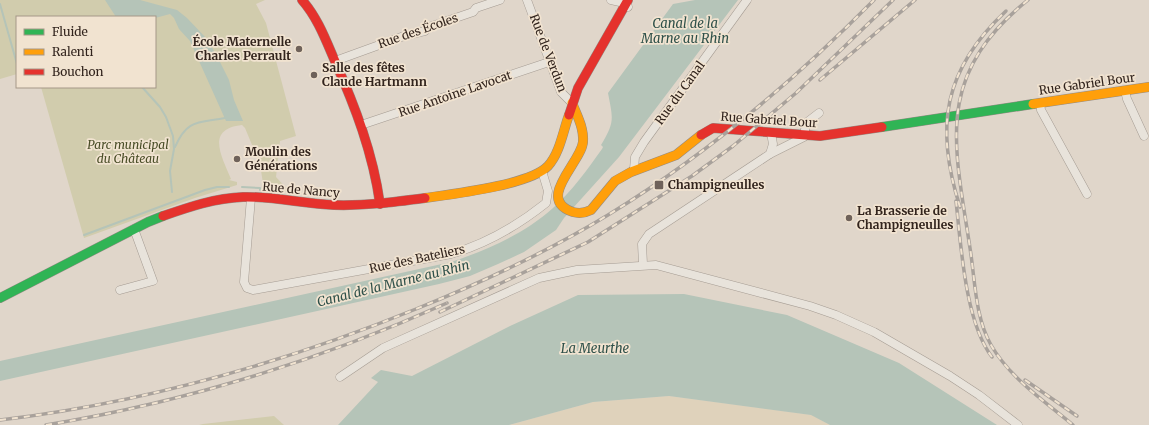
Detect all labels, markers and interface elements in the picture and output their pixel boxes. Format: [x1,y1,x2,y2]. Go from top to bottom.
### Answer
street label: Rue des Écoles [376,10,460,51]
street label: Rue de Verdun [527,12,570,94]
water label: Canal de la Marne au Rhin [640,15,729,47]
legend [16,16,156,88]
text: Fluide [52,24,88,39]
place label: École Maternelle Charles Perrault [192,33,292,63]
text: Ralenti [52,44,93,59]
marker: École Maternelle Charles Perrault [294,44,304,54]
street label: Rue du Canal [652,58,708,127]
place label: Salle des fêtes Claude Hartmann [322,60,427,89]
text: Bouchon [52,64,104,79]
street label: Rue Antoine Lavocat [396,67,514,120]
street label: Rue Gabriel Bour [1038,69,1137,98]
marker: Salle des fêtes Claude Hartmann [309,70,319,80]
street label: Rue Gabriel Bour [720,109,819,130]
park label: Parc municipal du Château [87,137,169,166]
place label: Moulin des Générations [245,144,318,173]
marker: Moulin des Générations [232,154,242,164]
place label: Champigneulles [668,177,764,192]
street label: Rue de Nancy [262,179,340,200]
marker: Champigneulles [653,179,665,191]
place label: La Brasserie de Champigneulles [857,203,953,232]
marker: La Brasserie de Champigneulles [844,213,854,223]
street label: Rue des Bateliers [368,241,466,276]
water label: Canal de la Marne au Rhin [315,256,471,311]
water label: La Meurthe [561,340,630,357]

